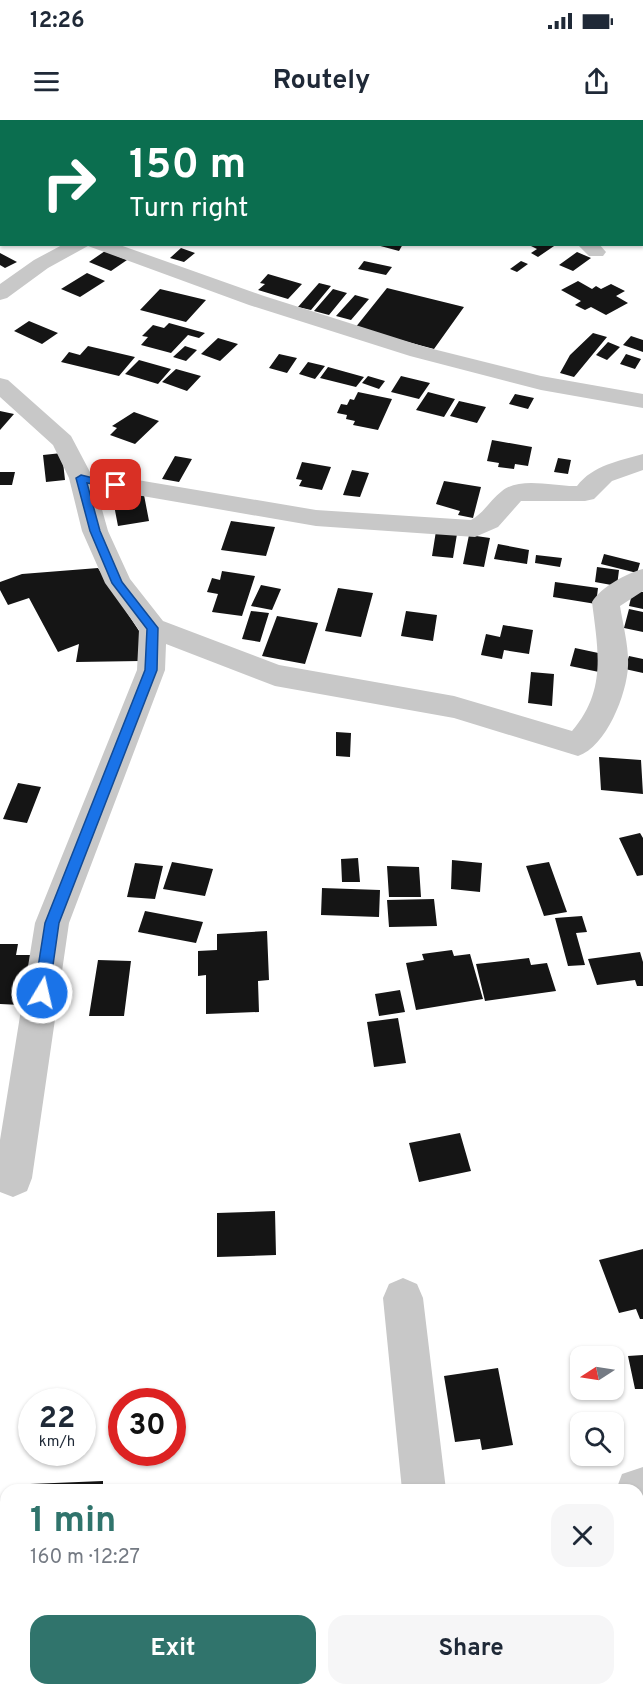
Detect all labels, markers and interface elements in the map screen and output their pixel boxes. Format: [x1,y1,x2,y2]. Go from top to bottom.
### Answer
text: 12:26 [30,8,85,35]
text: Routely [273,64,370,98]
icon: menu [30,65,63,98]
icon: share [580,65,613,98]
text: 150 m [129,140,246,193]
icon: right [30,144,108,222]
text: Turn right [129,192,248,226]
pin [90,459,141,510]
icon: arrive [99,468,132,501]
position arrow [10,961,74,1025]
north arrow [570,1346,624,1400]
map controls [570,1346,624,1466]
speed limit sign: 30 [108,1388,186,1466]
text: 22 [39,1401,75,1438]
button: search [570,1412,624,1466]
text: km/h [39,1433,75,1452]
text: 1 min [30,1499,116,1545]
button: close [551,1504,614,1567]
text: 160 m · 12:27 [30,1545,140,1571]
button: Exit [30,1615,316,1684]
button: Share [328,1615,614,1684]

